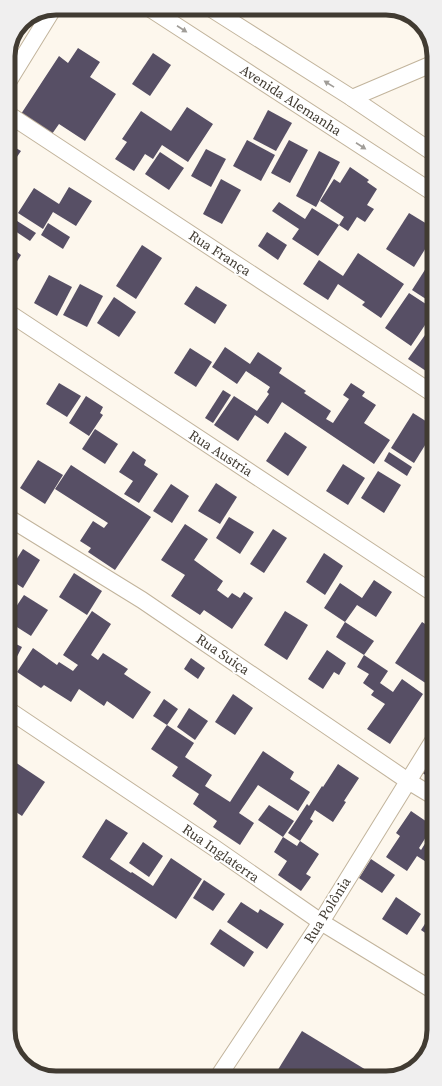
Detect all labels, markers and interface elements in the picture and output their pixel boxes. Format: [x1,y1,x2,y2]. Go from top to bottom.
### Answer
one-way arrow [176,26,188,33]
street label: Avenida Alemanha [236,60,346,141]
one-way arrow [324,80,334,88]
one-way arrow [356,142,366,150]
street label: Rua França [185,225,256,281]
street label: Rua Austria [185,425,258,482]
street label: Rua Suiça [192,629,255,680]
street label: Rua Inglaterra [178,819,264,887]
street label: Rua Polônia [299,872,356,947]

